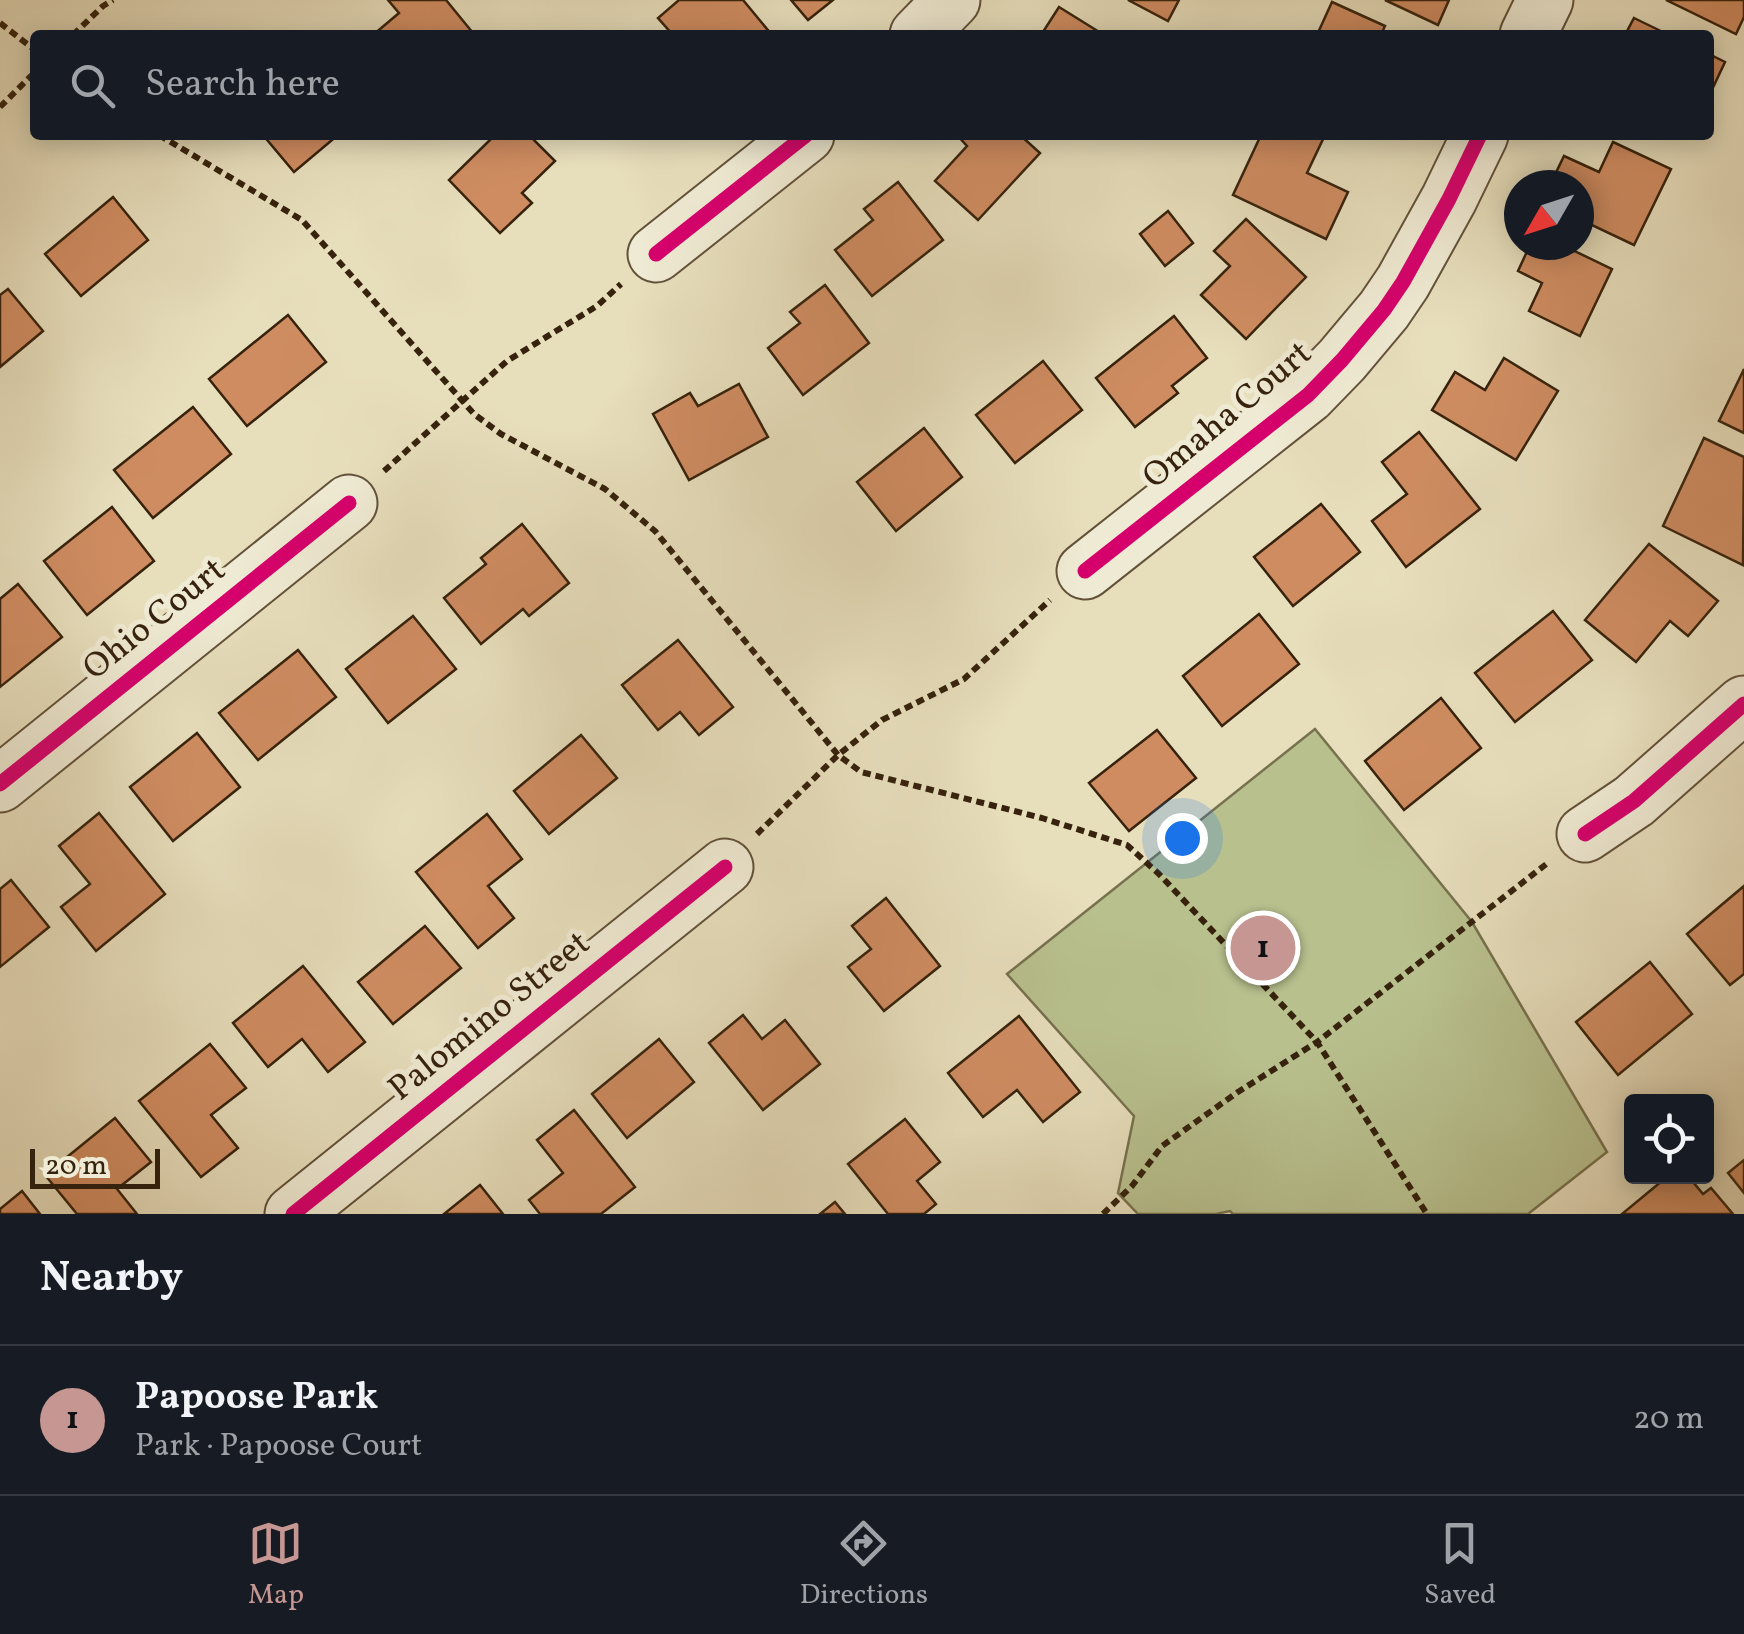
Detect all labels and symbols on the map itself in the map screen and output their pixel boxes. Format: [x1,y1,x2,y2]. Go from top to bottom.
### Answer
north arrow [1504,170,1594,260]
street label: Omaha Court [1133,331,1323,501]
street label: Ohio Court [74,548,236,692]
your location [1157,813,1208,864]
pin: 1 [1230,910,1296,986]
street label: Palomino Street [379,921,601,1113]
scale bar [30,1144,160,1188]

